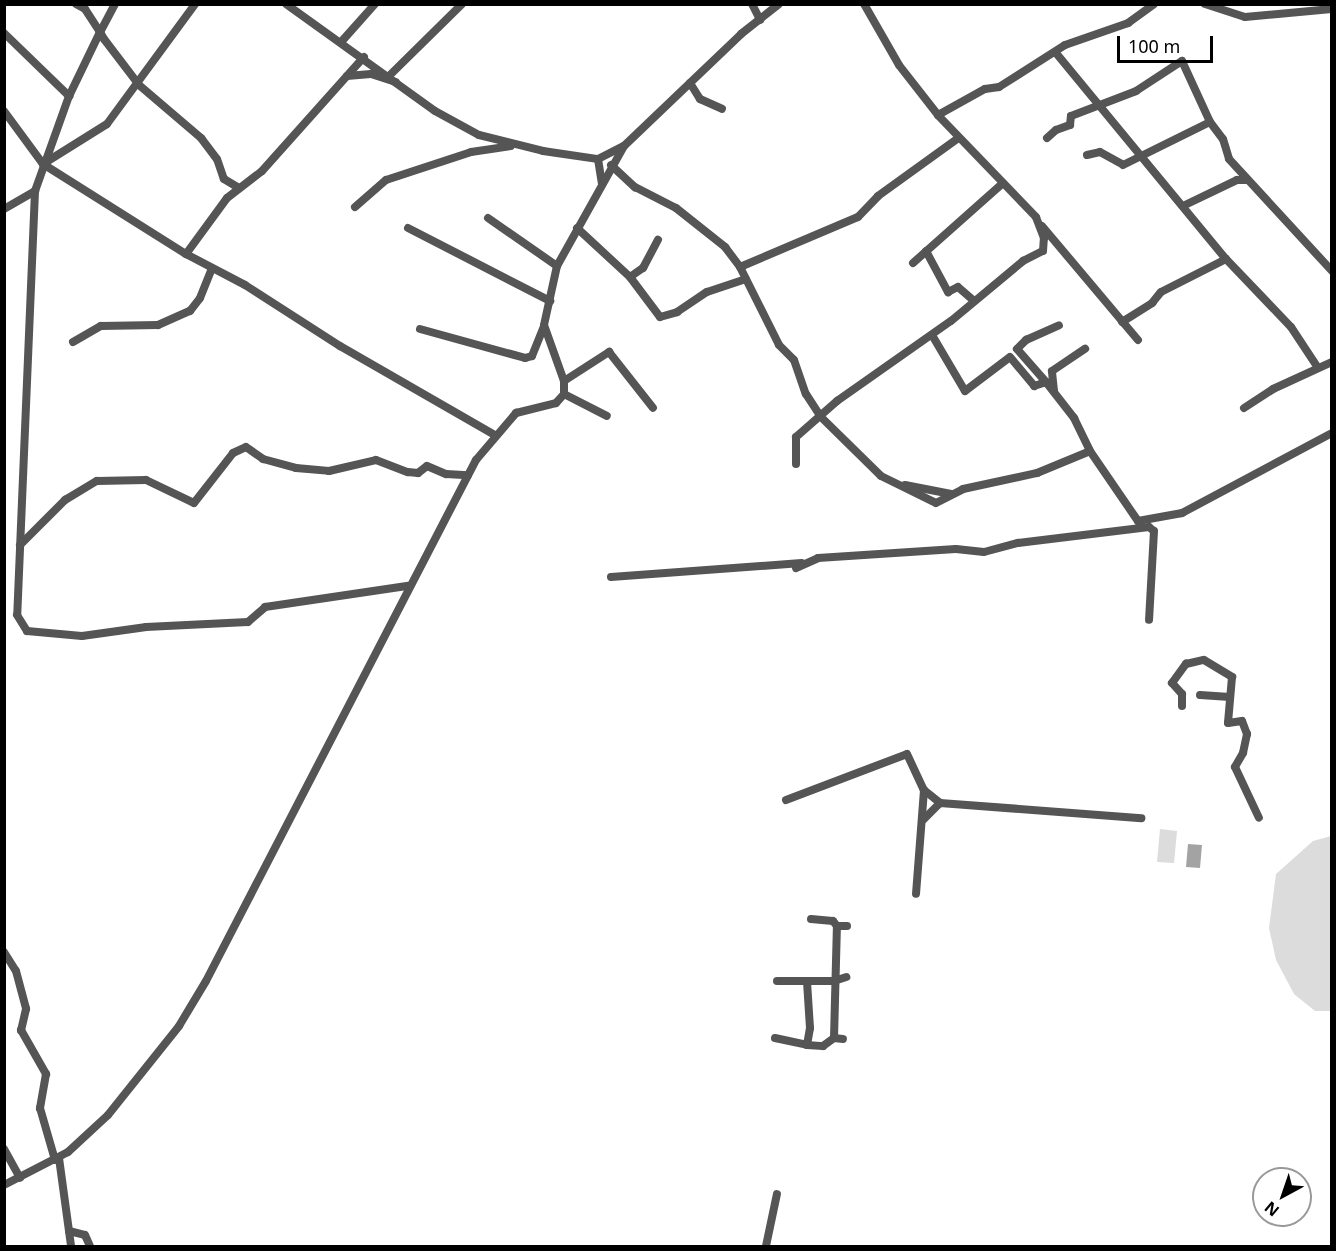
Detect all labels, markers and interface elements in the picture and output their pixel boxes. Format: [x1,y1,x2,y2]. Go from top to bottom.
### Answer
scale bar [1120,24,1216,62]
text: 100 m [1128,34,1180,58]
north arrow [1252,1167,1312,1227]
text: N [1260,1197,1284,1222]

